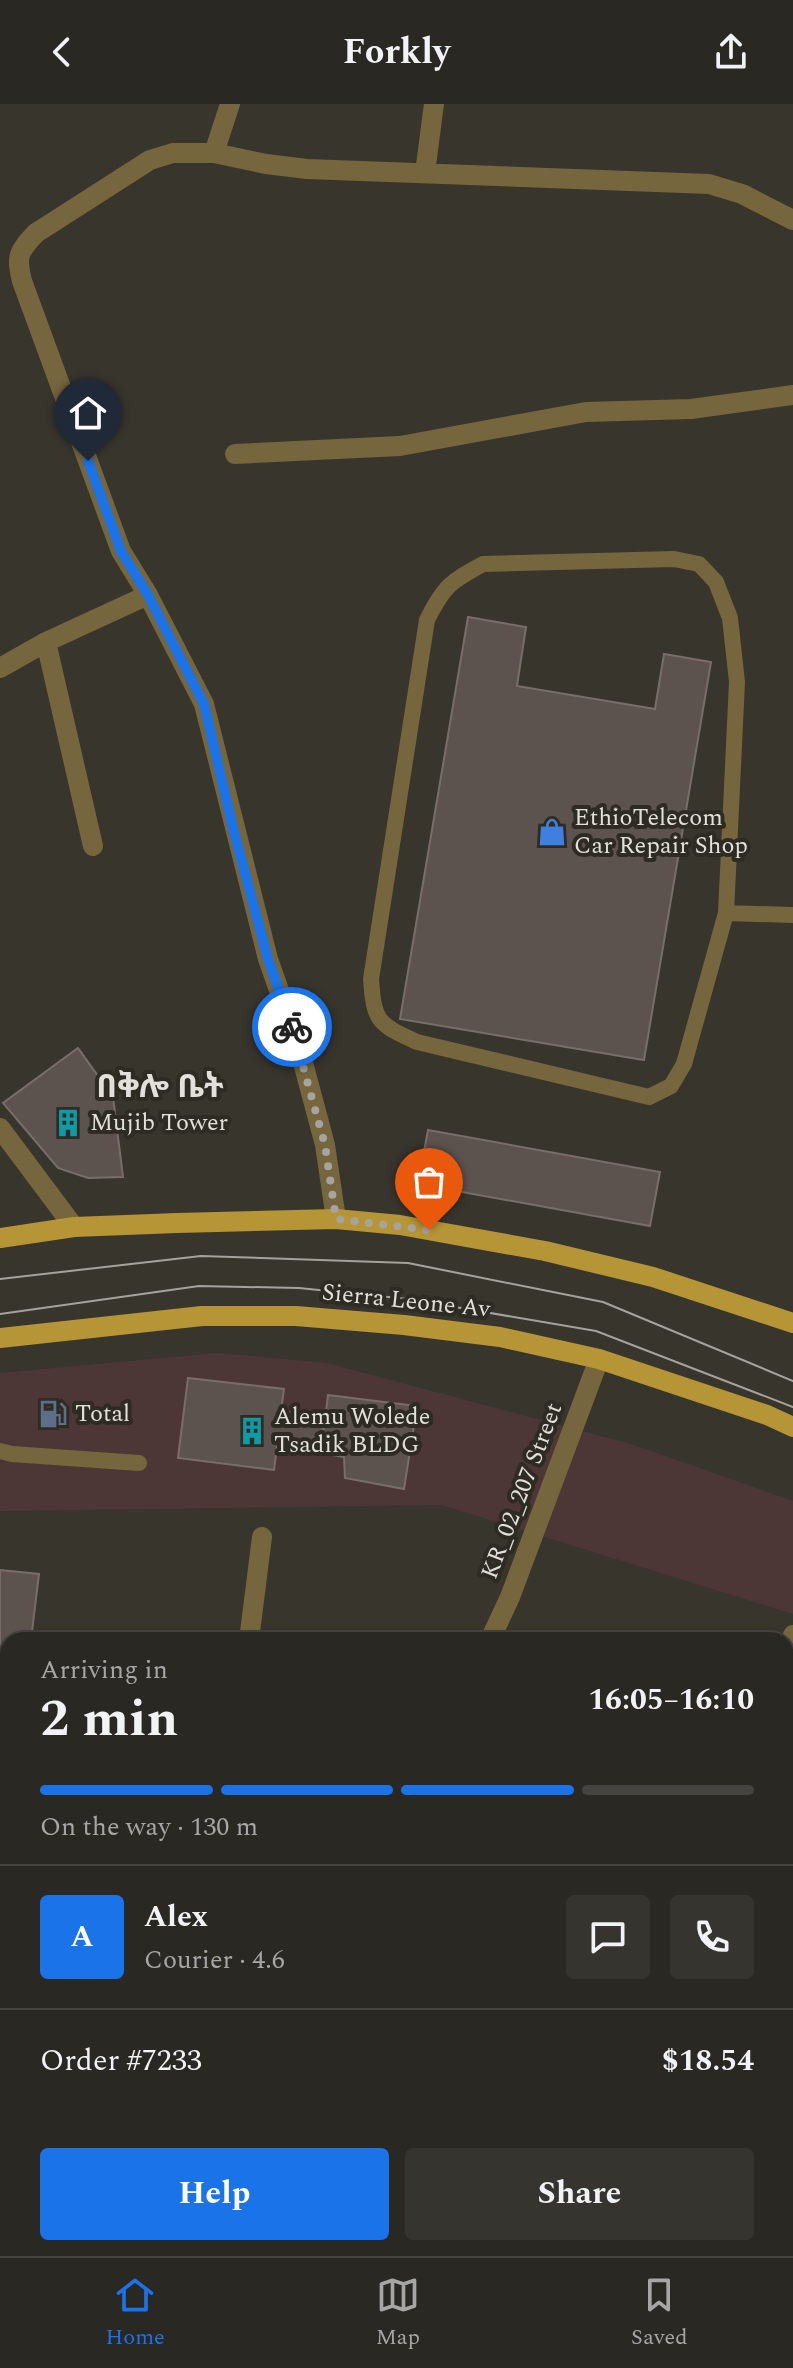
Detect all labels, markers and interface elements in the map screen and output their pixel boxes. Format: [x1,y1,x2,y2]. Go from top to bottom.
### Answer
text: Forkly [343,25,450,80]
icon: back [40,30,84,74]
icon: share [709,30,753,74]
pin [54,379,122,461]
icon: home [66,391,110,435]
place label: EthioTelecom Car Repair Shop [574,800,748,864]
shop icon: EthioTelecom Car Repair Shop [537,817,567,847]
courier [252,987,332,1067]
icon: bike [270,1005,314,1049]
district label: በቅሎ ቤት [96,1063,224,1112]
place label: Mujib Tower [90,1105,228,1141]
building icon: Mujib Tower [53,1108,83,1138]
pin [395,1148,463,1230]
icon: bag [407,1160,451,1204]
street label: Sierra Leone Av [320,1274,493,1328]
place label: Total [75,1396,130,1432]
street label: KR_02_207 Street [472,1398,572,1584]
fuel station icon: Total [38,1399,68,1429]
place label: Alemu Wolede Tsadik BLDG [274,1399,430,1463]
building icon: Alemu Wolede Tsadik BLDG [237,1416,267,1446]
text: Arriving in [40,1650,168,1690]
text: 16:05–16:10 [588,1677,754,1723]
text: 2 min [40,1680,178,1759]
text: On the way · 130 m [40,1807,258,1847]
text: Alex [144,1894,208,1940]
button: chat [566,1895,650,1979]
button: phone [670,1895,754,1979]
text: A [70,1914,94,1960]
text: Courier · 4.6 [144,1940,285,1980]
text: Order #7233 [40,2038,202,2084]
text: $18.54 [662,2038,754,2084]
button: Help [40,2148,389,2240]
button: Share [405,2148,754,2240]
tab: Home [105,2273,165,2354]
tab: Map [376,2273,420,2354]
tab: Saved [631,2273,687,2354]

